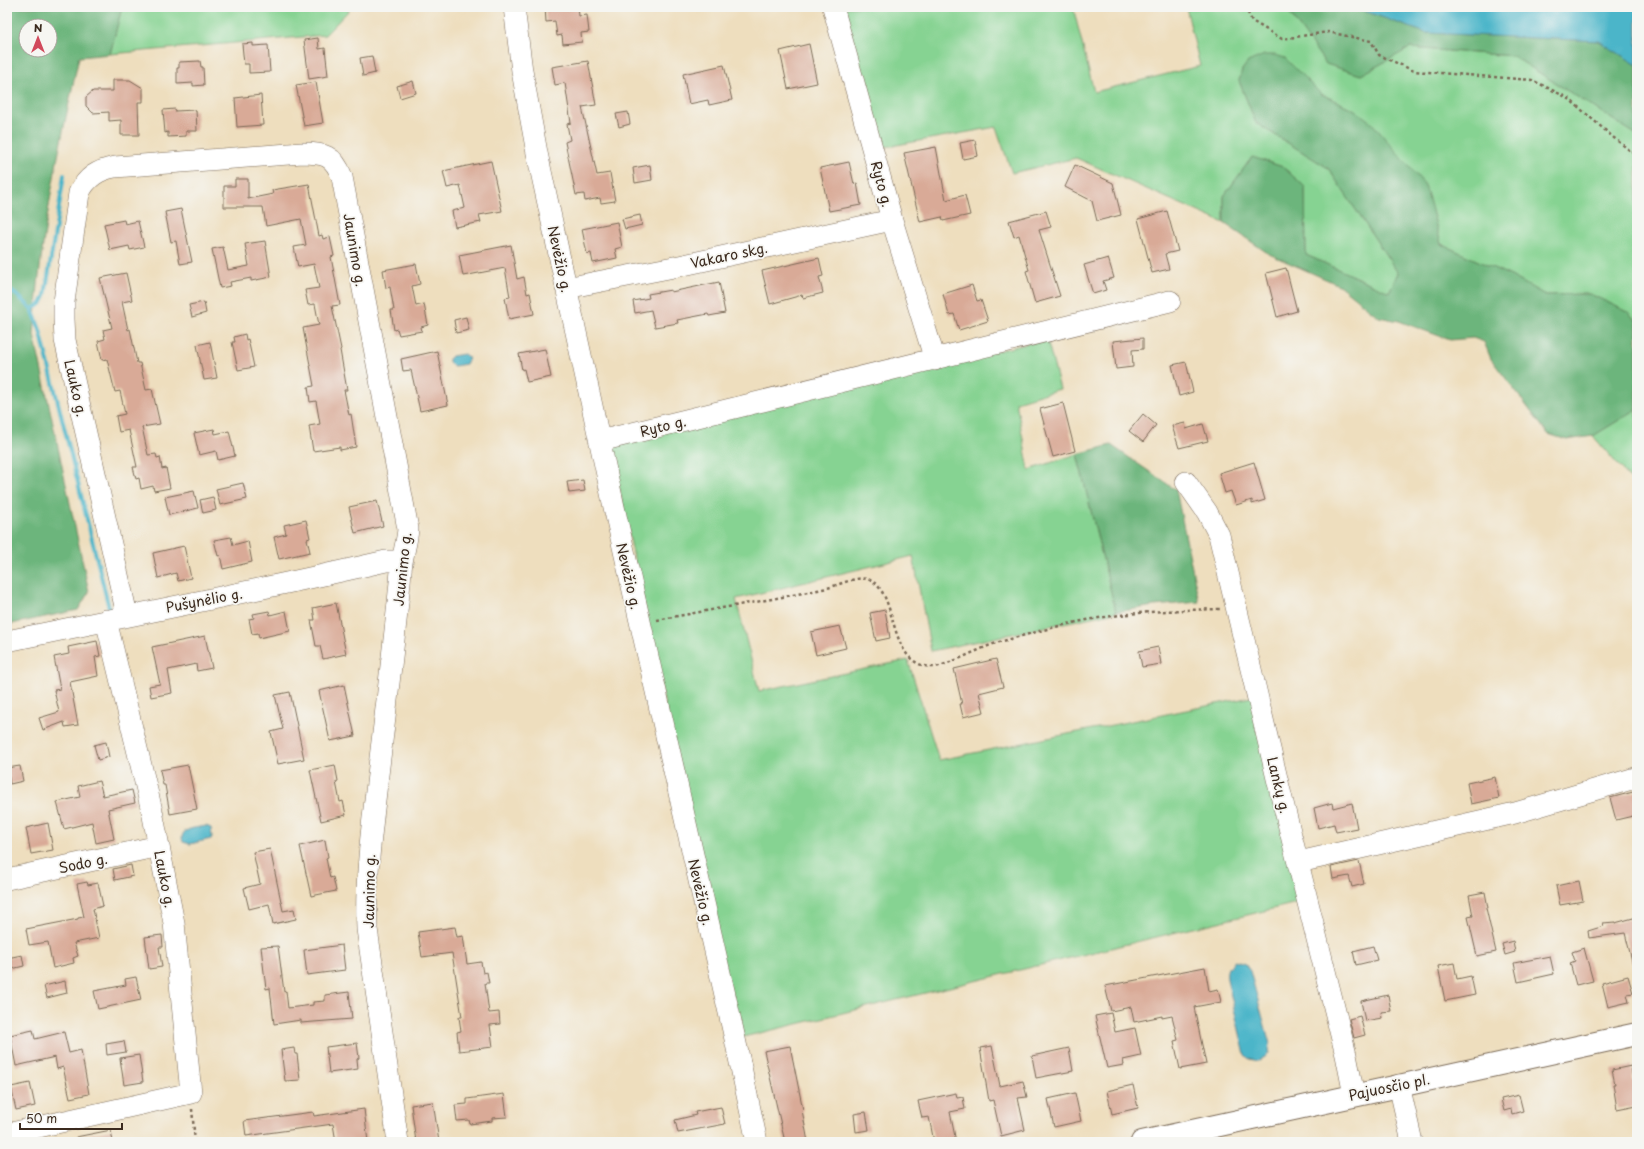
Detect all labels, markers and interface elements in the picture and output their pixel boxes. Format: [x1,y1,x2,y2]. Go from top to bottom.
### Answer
north arrow [18,18,58,58]
text: N [34,19,43,36]
street label: Ryto g. [866,159,898,209]
street label: Jaunimo g. [338,212,372,288]
street label: Nevėžio g. [543,224,577,294]
street label: Vakaro skg. [689,237,769,273]
street label: Lauko g. [59,357,93,419]
street label: Ryto g. [638,410,688,442]
street label: Jaunimo g. [388,531,416,607]
street label: Nevėžio g. [611,541,647,611]
street label: Pušynėlio g. [164,582,244,618]
street label: Lankų g. [1262,754,1296,816]
street label: Sodo g. [56,848,110,878]
street label: Lauko g. [149,849,181,909]
street label: Jaunimo g. [358,854,380,928]
street label: Nevėžio g. [683,857,719,927]
street label: Pajuosčio pl. [1346,1068,1432,1106]
scale bar [20,1105,122,1131]
text: 50 m [26,1109,57,1127]

